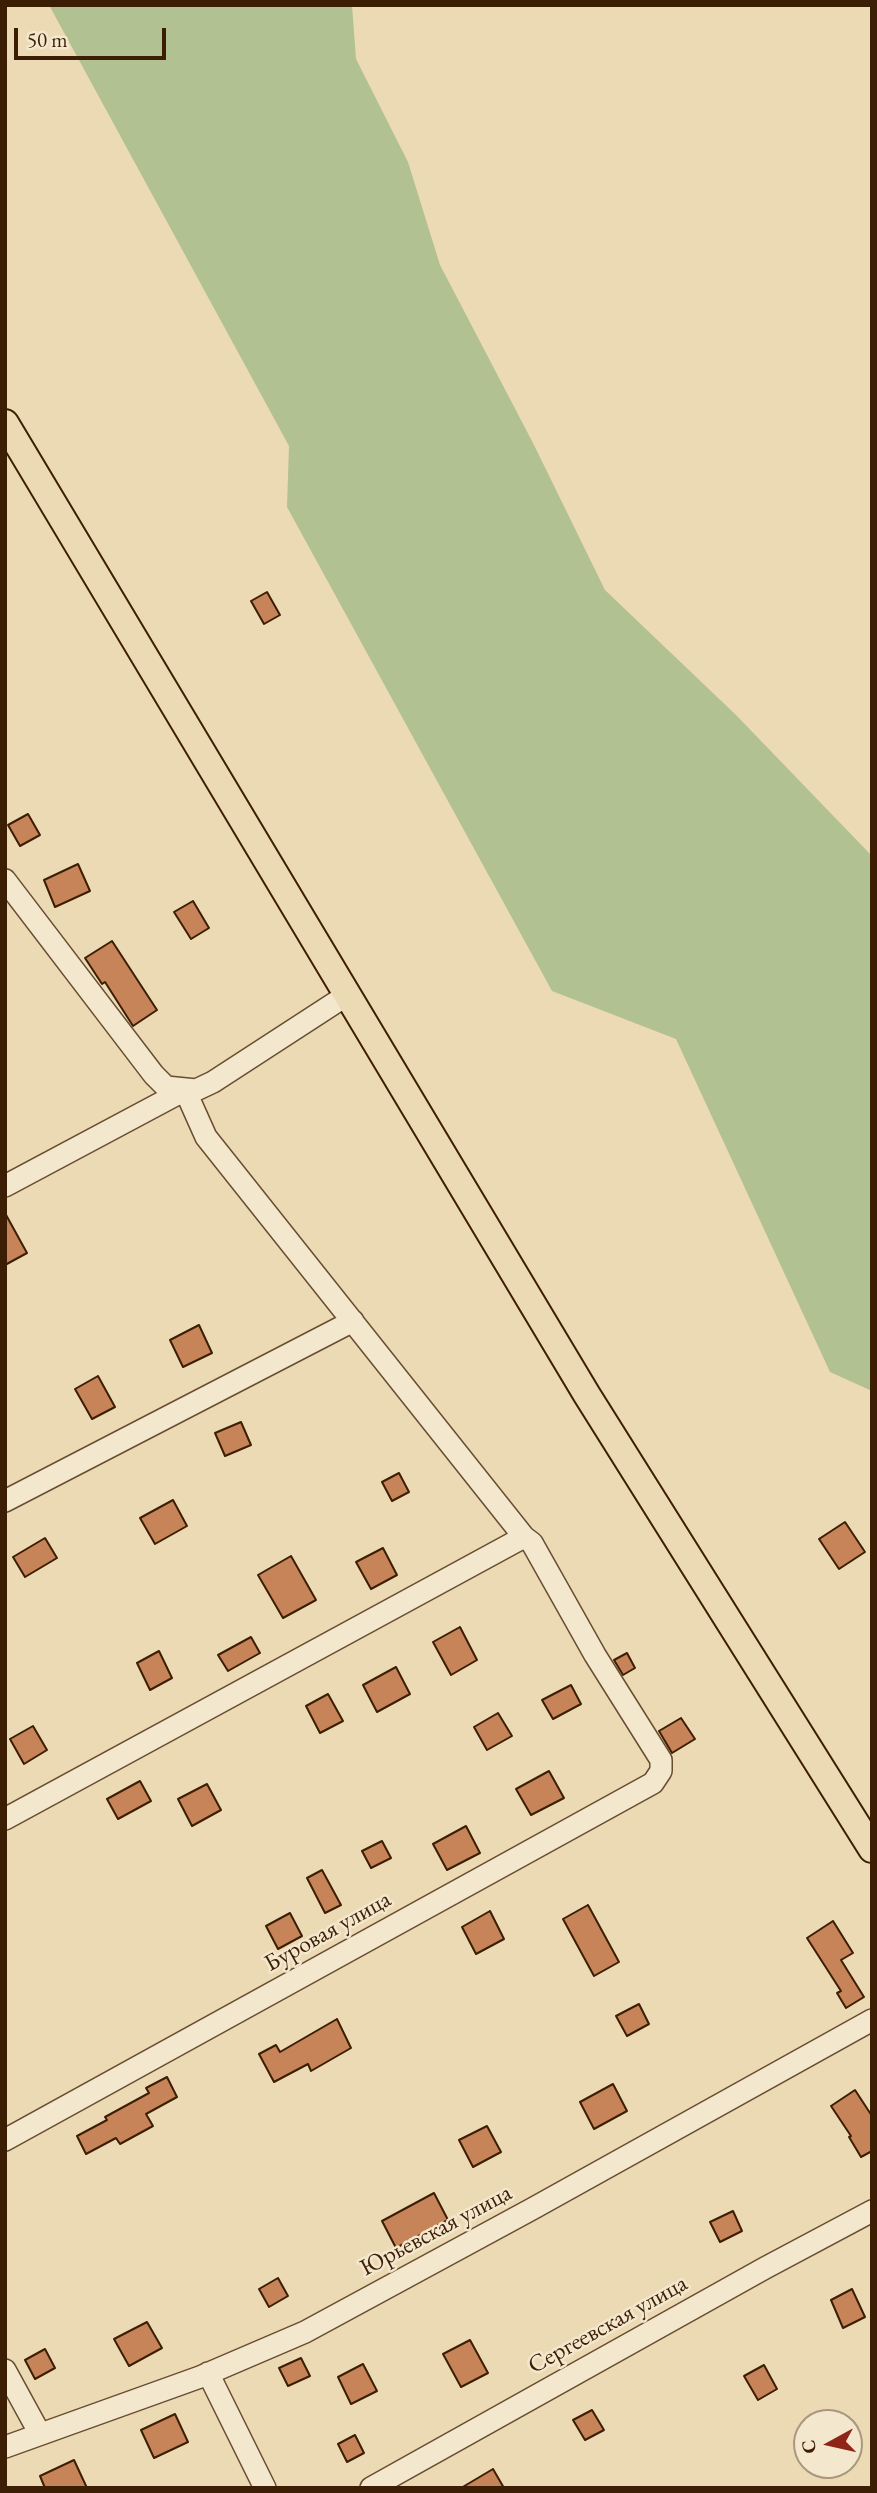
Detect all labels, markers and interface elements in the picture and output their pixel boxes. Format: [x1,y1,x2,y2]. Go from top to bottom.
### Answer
scale bar [18,14,170,58]
text: 50 m [27,26,68,53]
street label: Буровая улица [260,1885,396,1979]
street label: Юрьевская улица [355,2179,517,2283]
street label: Сергеевская улица [523,2269,693,2381]
north arrow [793,2409,863,2479]
text: С [795,2438,822,2455]

